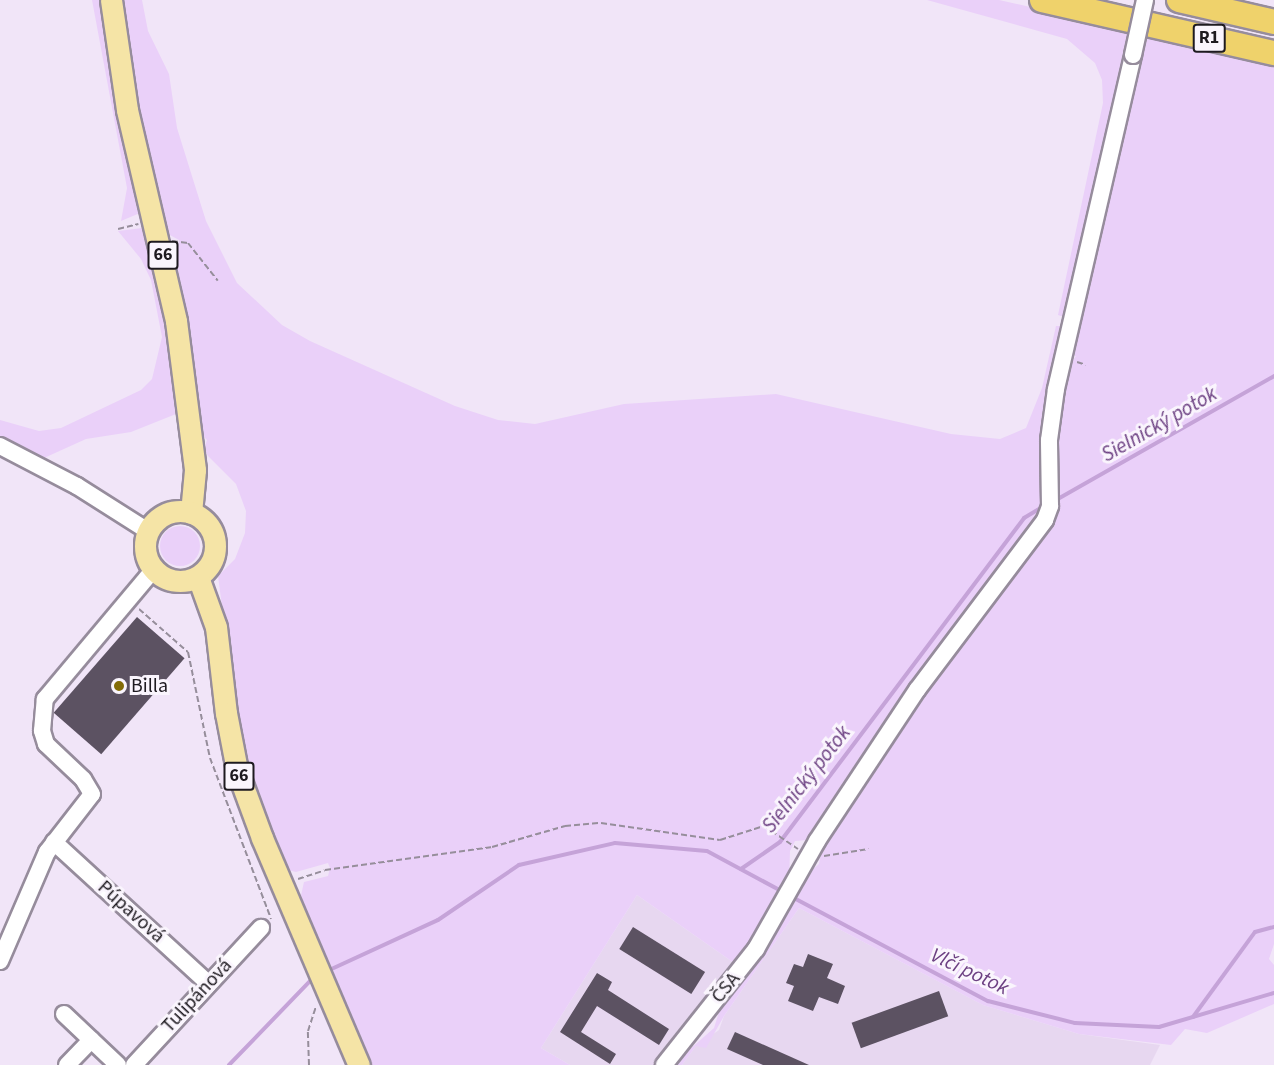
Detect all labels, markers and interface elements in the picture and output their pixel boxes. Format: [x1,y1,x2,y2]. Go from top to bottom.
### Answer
road number: R1 [1192,23,1226,53]
road number: 66 [146,240,180,270]
water label: Sielnický potok [1097,381,1221,467]
place label: Billa [131,674,168,698]
marker: Billa [112,679,126,693]
water label: Sielnický potok [756,720,856,838]
road number: 66 [222,761,256,791]
street label: Púpavová [92,876,170,948]
water label: Vlčí potok [927,942,1013,1000]
street label: Tulipánová [157,954,237,1038]
street label: ČSA [706,968,746,1008]

